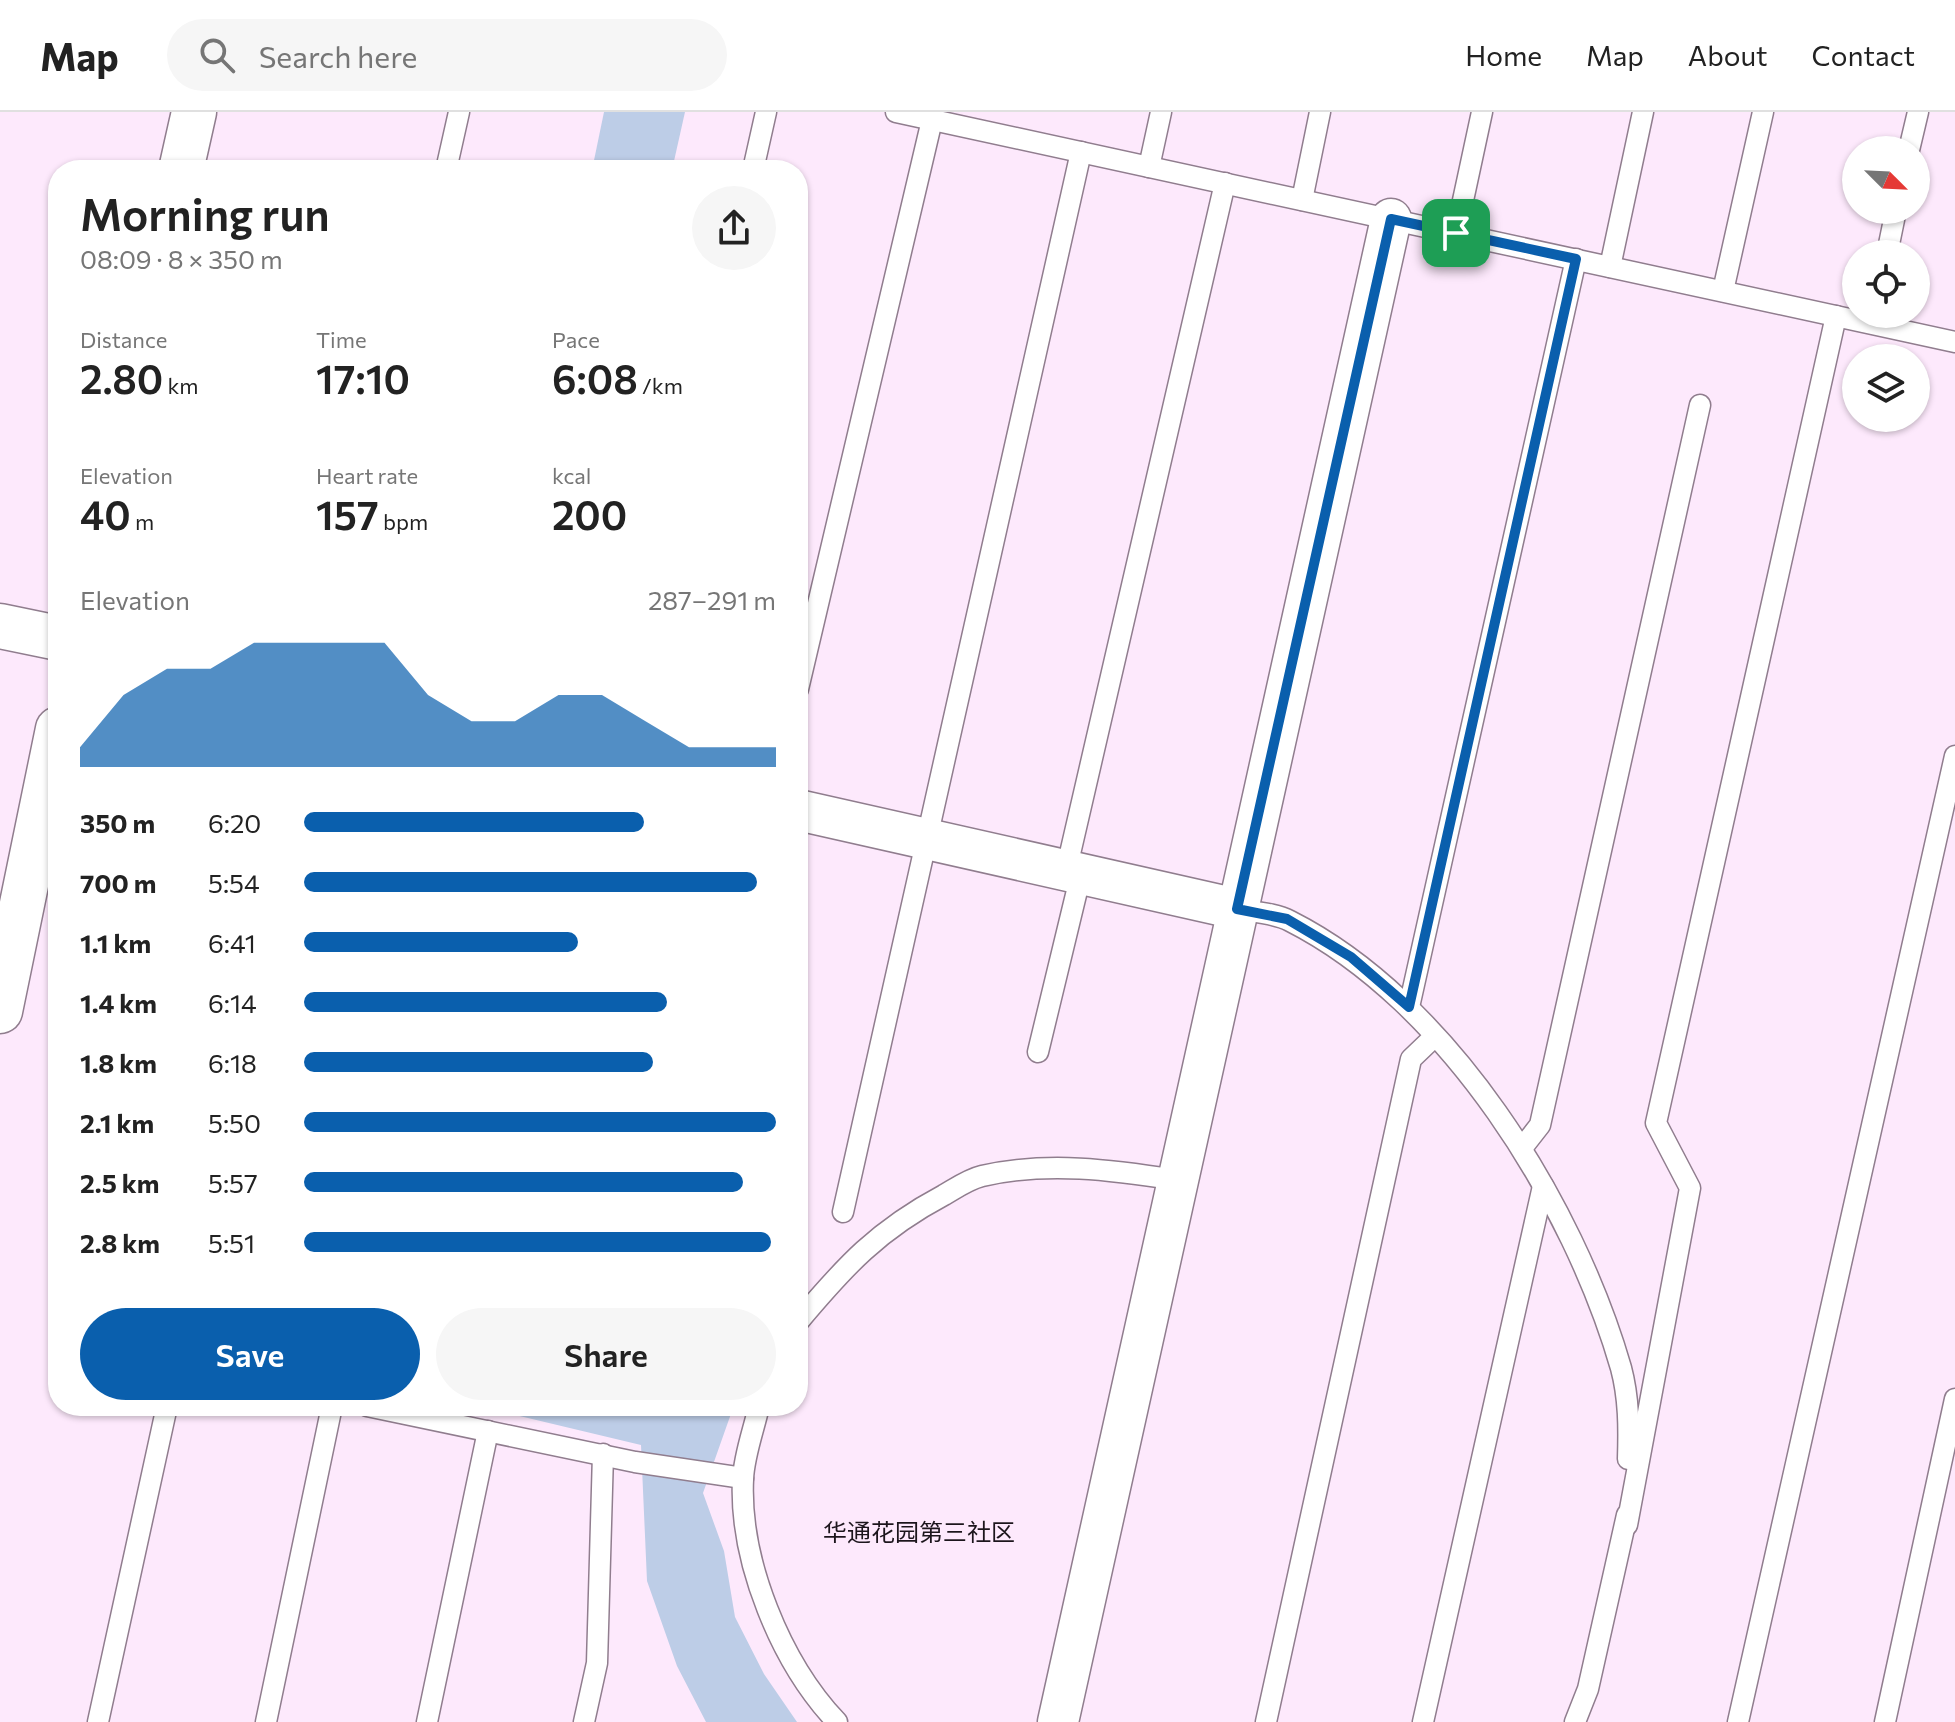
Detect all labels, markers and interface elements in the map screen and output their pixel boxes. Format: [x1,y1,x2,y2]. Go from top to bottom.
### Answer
search box [167,19,727,91]
text: Map [40,32,119,79]
icon: search [195,33,239,77]
text: Search here [259,37,417,74]
text: Home [1465,38,1542,72]
text: Map [1586,38,1644,72]
text: About [1688,38,1768,72]
text: Contact [1812,38,1915,72]
north arrow [1842,136,1930,224]
map controls [1842,136,1930,432]
text: Morning run [80,186,330,240]
button: share [692,186,776,270]
pin [1422,199,1490,267]
icon: arrive [1434,211,1478,255]
button: locate [1842,240,1930,328]
text: 08:09 · 8 × 350 m [80,243,283,274]
text: Distance [80,326,167,353]
text: Time [316,326,367,353]
text: Pace [552,326,600,353]
button: layers [1842,344,1930,432]
text: 2.80 [80,353,163,402]
text: 17:10 [316,353,410,402]
text: 6:08 [552,353,638,402]
text: km [163,372,199,399]
text: /km [638,372,683,399]
text: Elevation [80,462,173,489]
text: Heart rate [316,462,418,489]
text: kcal [552,462,591,489]
text: 40 [80,489,131,538]
text: 157 [316,489,379,538]
text: 200 [552,489,627,538]
text: m [131,508,154,535]
text: bpm [379,508,428,535]
text: Elevation [80,584,190,615]
text: 287–291 m [648,584,776,615]
text: 350 m [80,807,155,838]
text: 6:20 [208,807,261,838]
text: 700 m [80,867,156,898]
text: 5:54 [208,867,260,898]
text: 1.1 km [80,927,151,958]
text: 6:41 [208,927,256,958]
text: 1.4 km [80,987,157,1018]
text: 6:14 [208,987,257,1018]
text: 1.8 km [80,1047,157,1078]
text: 6:18 [208,1047,257,1078]
text: 2.1 km [80,1107,154,1138]
text: 5:50 [208,1107,261,1138]
text: 2.5 km [80,1167,159,1198]
text: 5:57 [208,1167,258,1198]
text: 2.8 km [80,1227,160,1258]
text: 5:51 [208,1227,255,1258]
button: Save [80,1308,420,1400]
button: Share [436,1308,776,1400]
district label: 华通花园第三社区 [823,1517,1015,1546]

